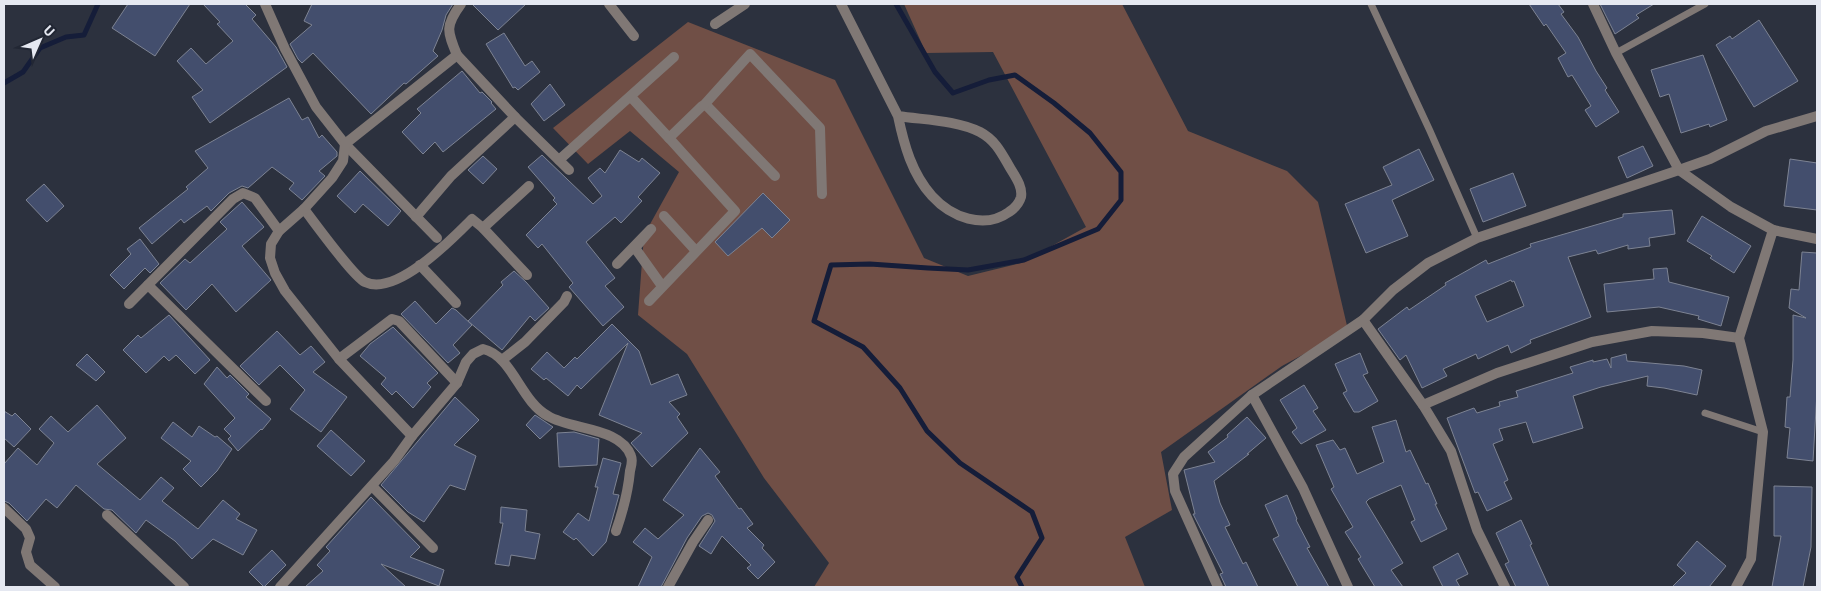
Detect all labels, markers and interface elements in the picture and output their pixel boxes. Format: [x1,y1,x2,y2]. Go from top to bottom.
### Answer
north arrow [15,15,65,65]
text: U [40,21,59,40]

